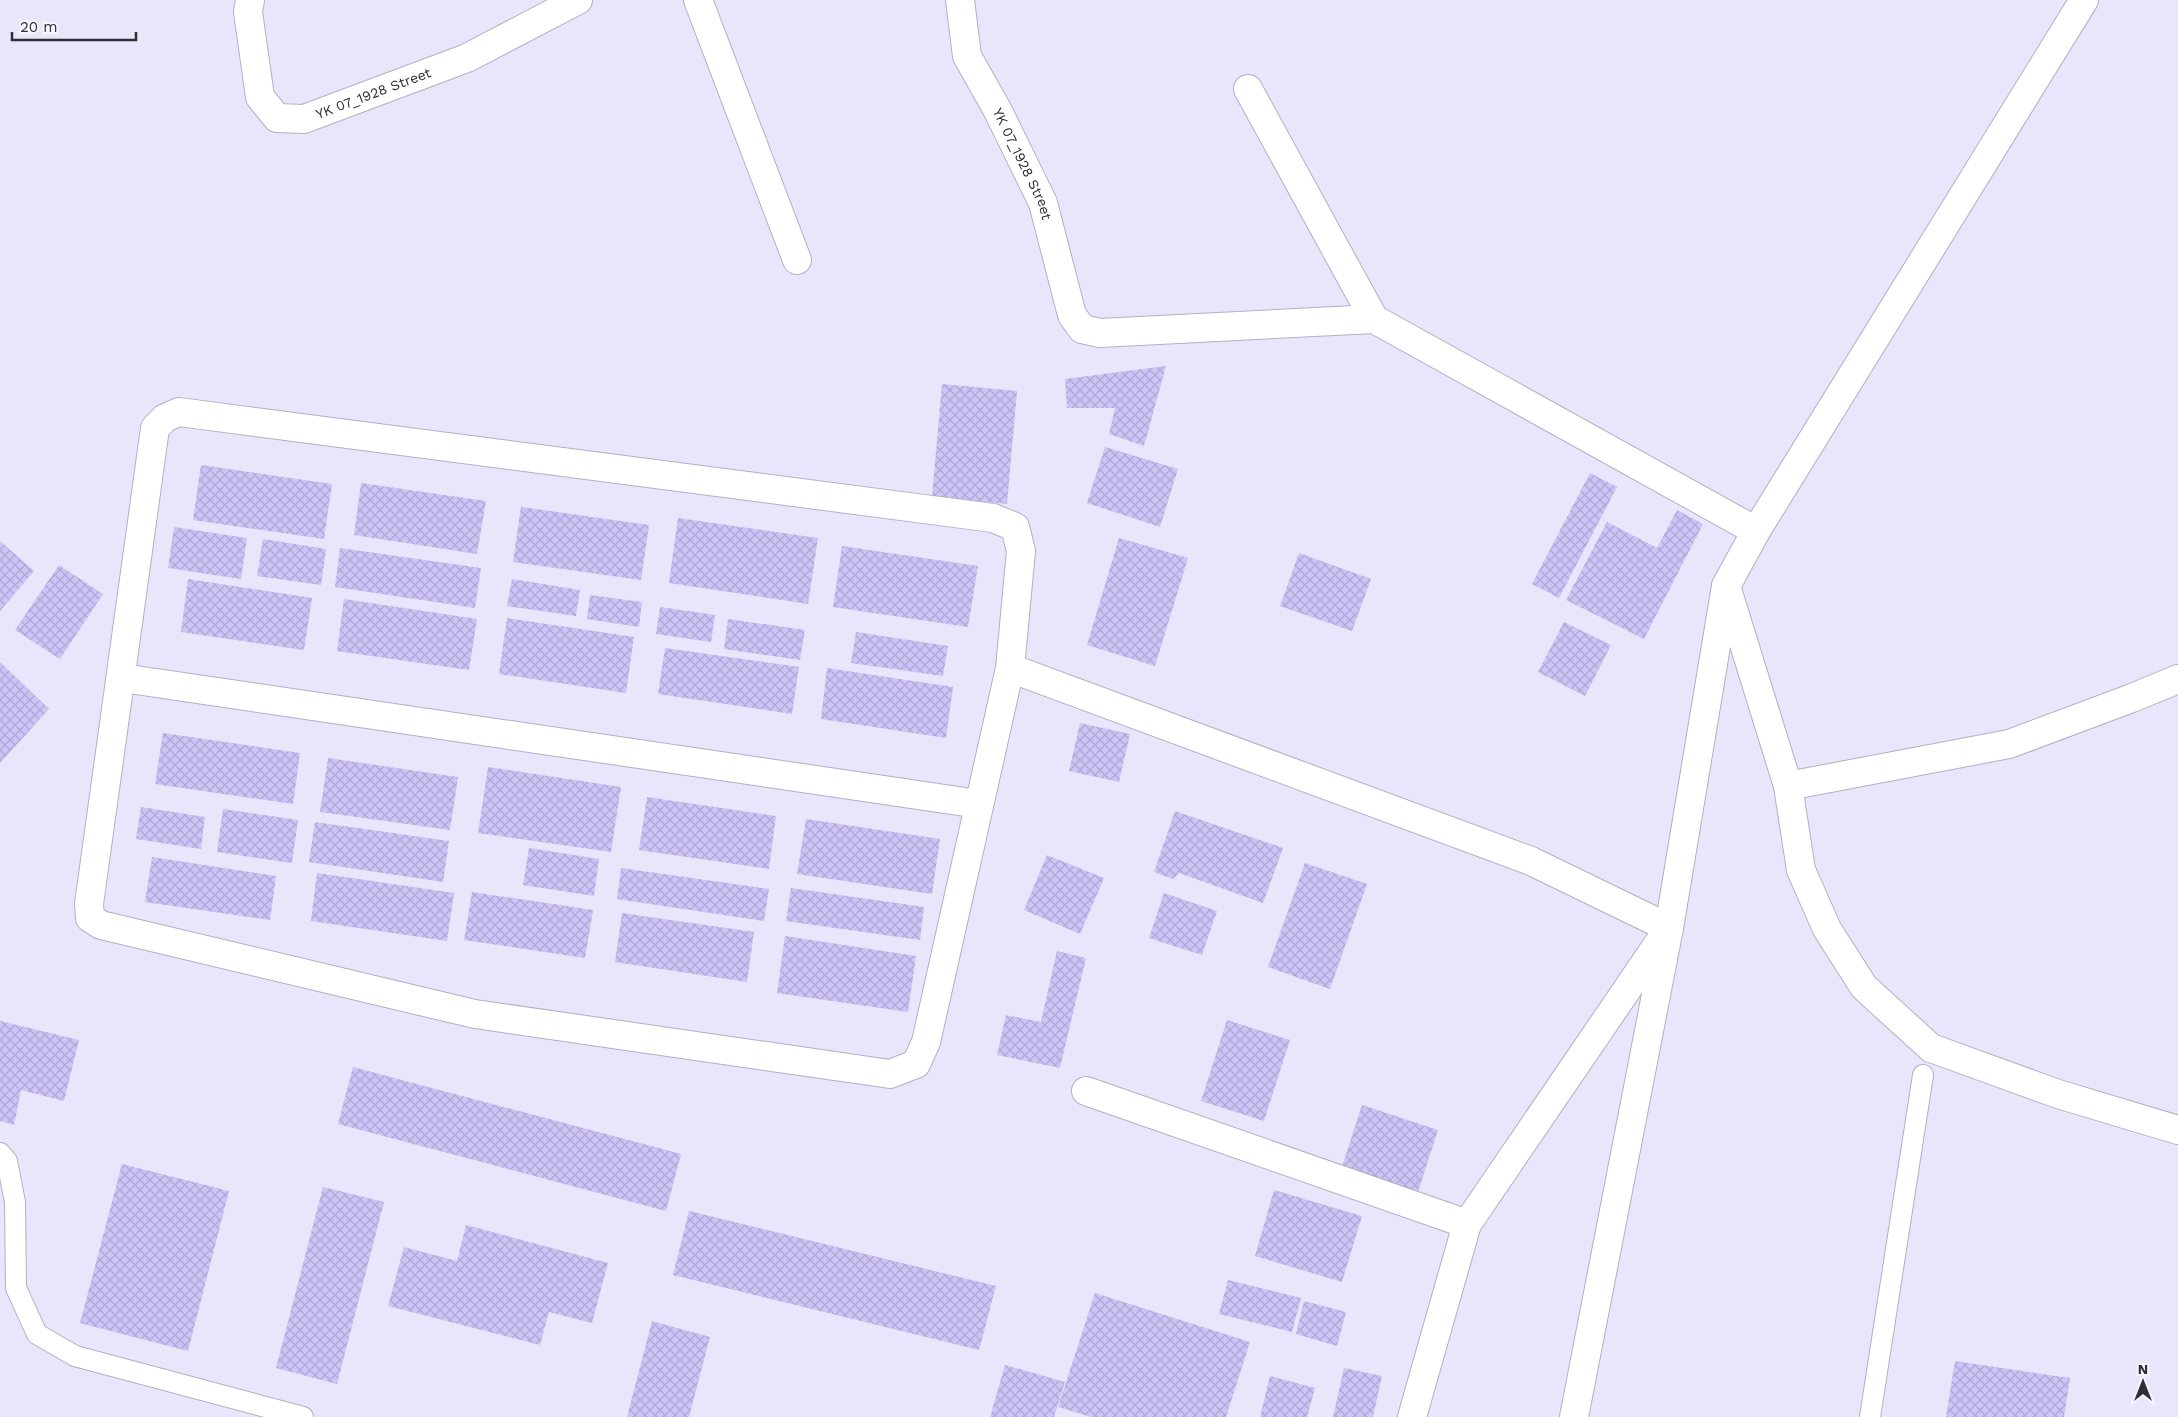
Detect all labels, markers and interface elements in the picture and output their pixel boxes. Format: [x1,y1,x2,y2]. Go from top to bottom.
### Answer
scale bar [12,10,136,42]
text: 20 m [20,18,58,36]
street label: YK 07_1928 Street [313,64,433,122]
street label: YK 07_1928 Street [990,105,1055,222]
north arrow [2118,1357,2168,1407]
text: N [2138,1361,2148,1377]

